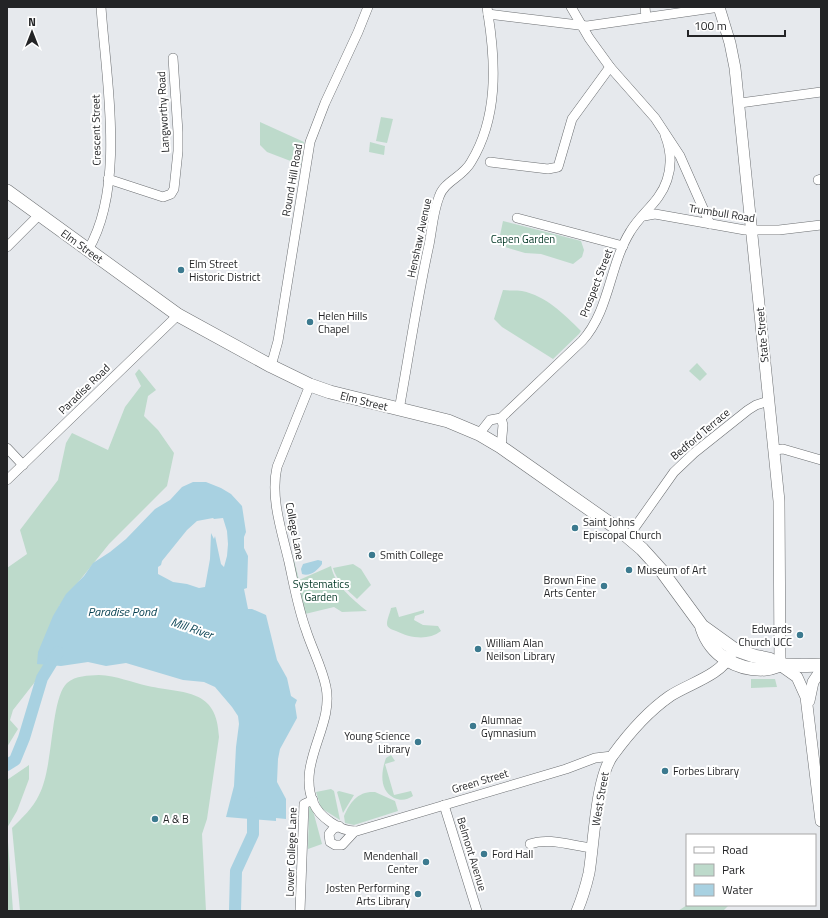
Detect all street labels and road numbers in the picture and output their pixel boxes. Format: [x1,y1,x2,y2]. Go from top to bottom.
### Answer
street label: Langworthy Road [153,71,173,153]
street label: Crescent Street [87,94,105,166]
street label: Round Hill Road [278,142,306,218]
street label: Henshaw Avenue [403,196,435,279]
street label: Trumbull Road [688,200,756,226]
street label: Elm Street [58,225,106,267]
street label: Prospect Street [576,246,616,319]
street label: State Street [752,307,772,363]
street label: Paradise Road [55,360,114,418]
street label: Elm Street [338,387,390,415]
street label: Bedford Terrace [667,404,733,464]
street label: College Lane [282,501,308,562]
street label: Green Street [450,765,510,797]
street label: West Street [587,770,613,827]
street label: Lower College Lane [281,807,301,897]
street label: Belmont Avenue [453,815,491,893]

